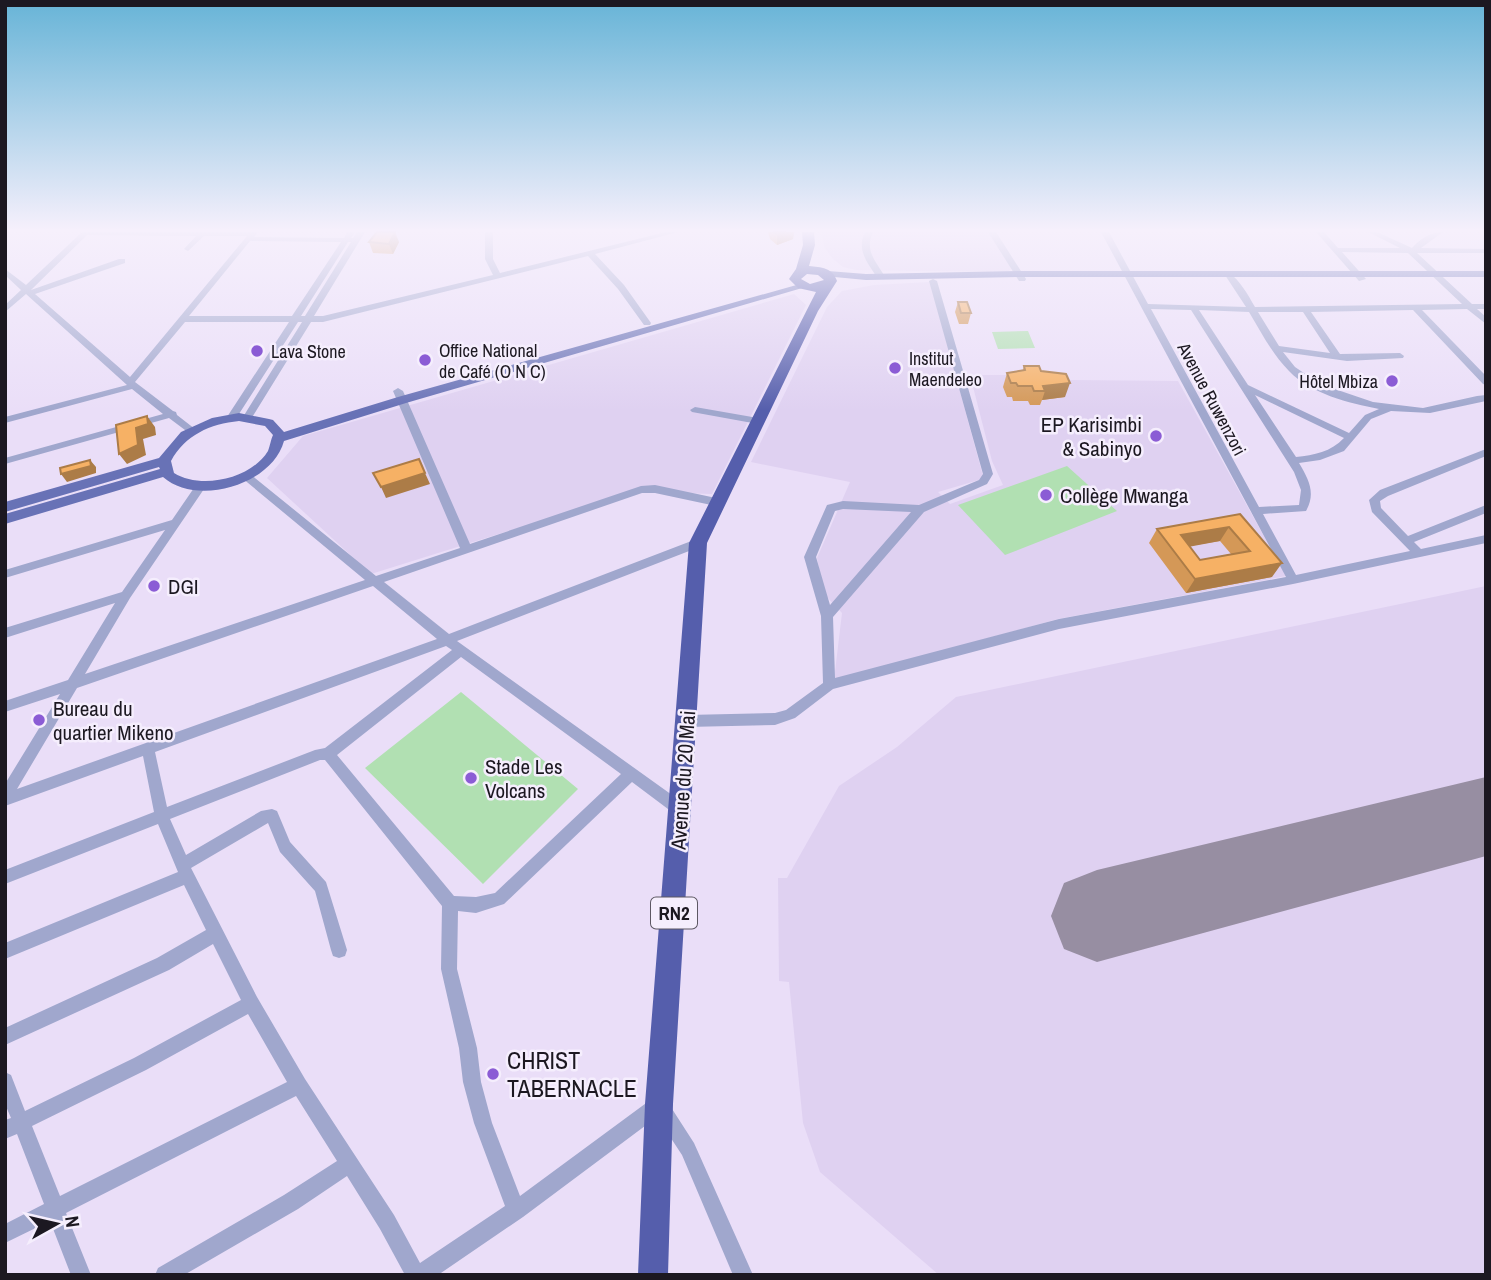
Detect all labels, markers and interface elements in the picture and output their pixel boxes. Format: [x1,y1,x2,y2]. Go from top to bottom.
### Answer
street label: Avenue Ruwenzori [1171,337,1252,460]
place label: Office National de Café (O N C) [439,338,546,384]
place label: Lava Stone [271,339,346,364]
marker: Lava Stone [249,343,265,359]
place label: Institut Maendeleo [909,346,982,392]
marker: Office National de Café (O N C) [417,352,433,368]
marker: Institut Maendeleo [887,360,903,376]
place label: Hôtel Mbiza [1299,369,1378,394]
marker: Hôtel Mbiza [1384,373,1400,389]
place label: EP Karisimbi & Sabinyo [1041,410,1142,463]
marker: EP Karisimbi & Sabinyo [1148,428,1164,444]
place label: Collège Mwanga [1060,481,1189,510]
marker: Collège Mwanga [1038,487,1054,503]
place label: DGI [168,572,199,601]
marker: DGI [146,578,162,594]
place label: Bureau du quartier Mikeno [53,694,174,747]
street label: Avenue du 20 Mai [664,709,702,852]
marker: Bureau du quartier Mikeno [31,712,47,728]
place label: Stade Les Volcans [485,752,563,805]
marker: Stade Les Volcans [463,770,479,786]
road number: RN2 [651,897,697,928]
place label: CHRIST TABERNACLE [507,1044,637,1104]
marker: CHRIST TABERNACLE [485,1066,501,1082]
north arrow [21,1189,91,1259]
text: N [59,1214,86,1229]

